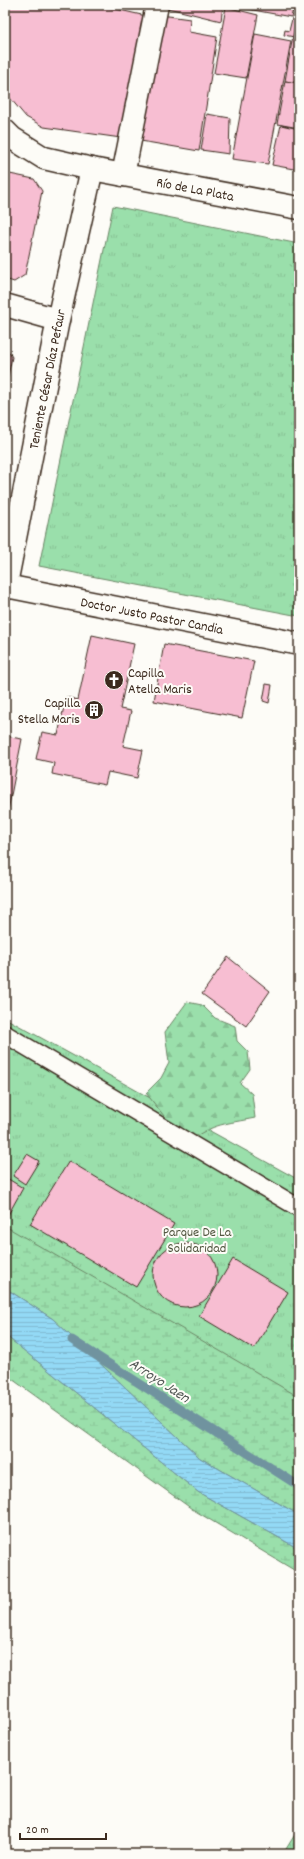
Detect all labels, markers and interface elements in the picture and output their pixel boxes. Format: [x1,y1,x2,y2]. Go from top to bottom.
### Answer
street label: Río de La Plata [155,173,236,208]
street label: Teniente César Díaz Pefaur [25,307,72,451]
street label: Doctor Justo Pastor Candia [79,593,225,641]
place label: Capilla Atella Maris [128,664,192,700]
church icon: Capilla Atella Maris [103,669,125,691]
place label: Capilla Stella Maris [18,694,80,730]
building icon: Capilla Stella Maris [83,699,105,721]
park label: Parque De La Solidaridad [163,1223,232,1259]
water label: Arroyo Jaen [124,1354,194,1410]
scale bar [20,1815,106,1841]
text: 20 m [26,1822,49,1839]

